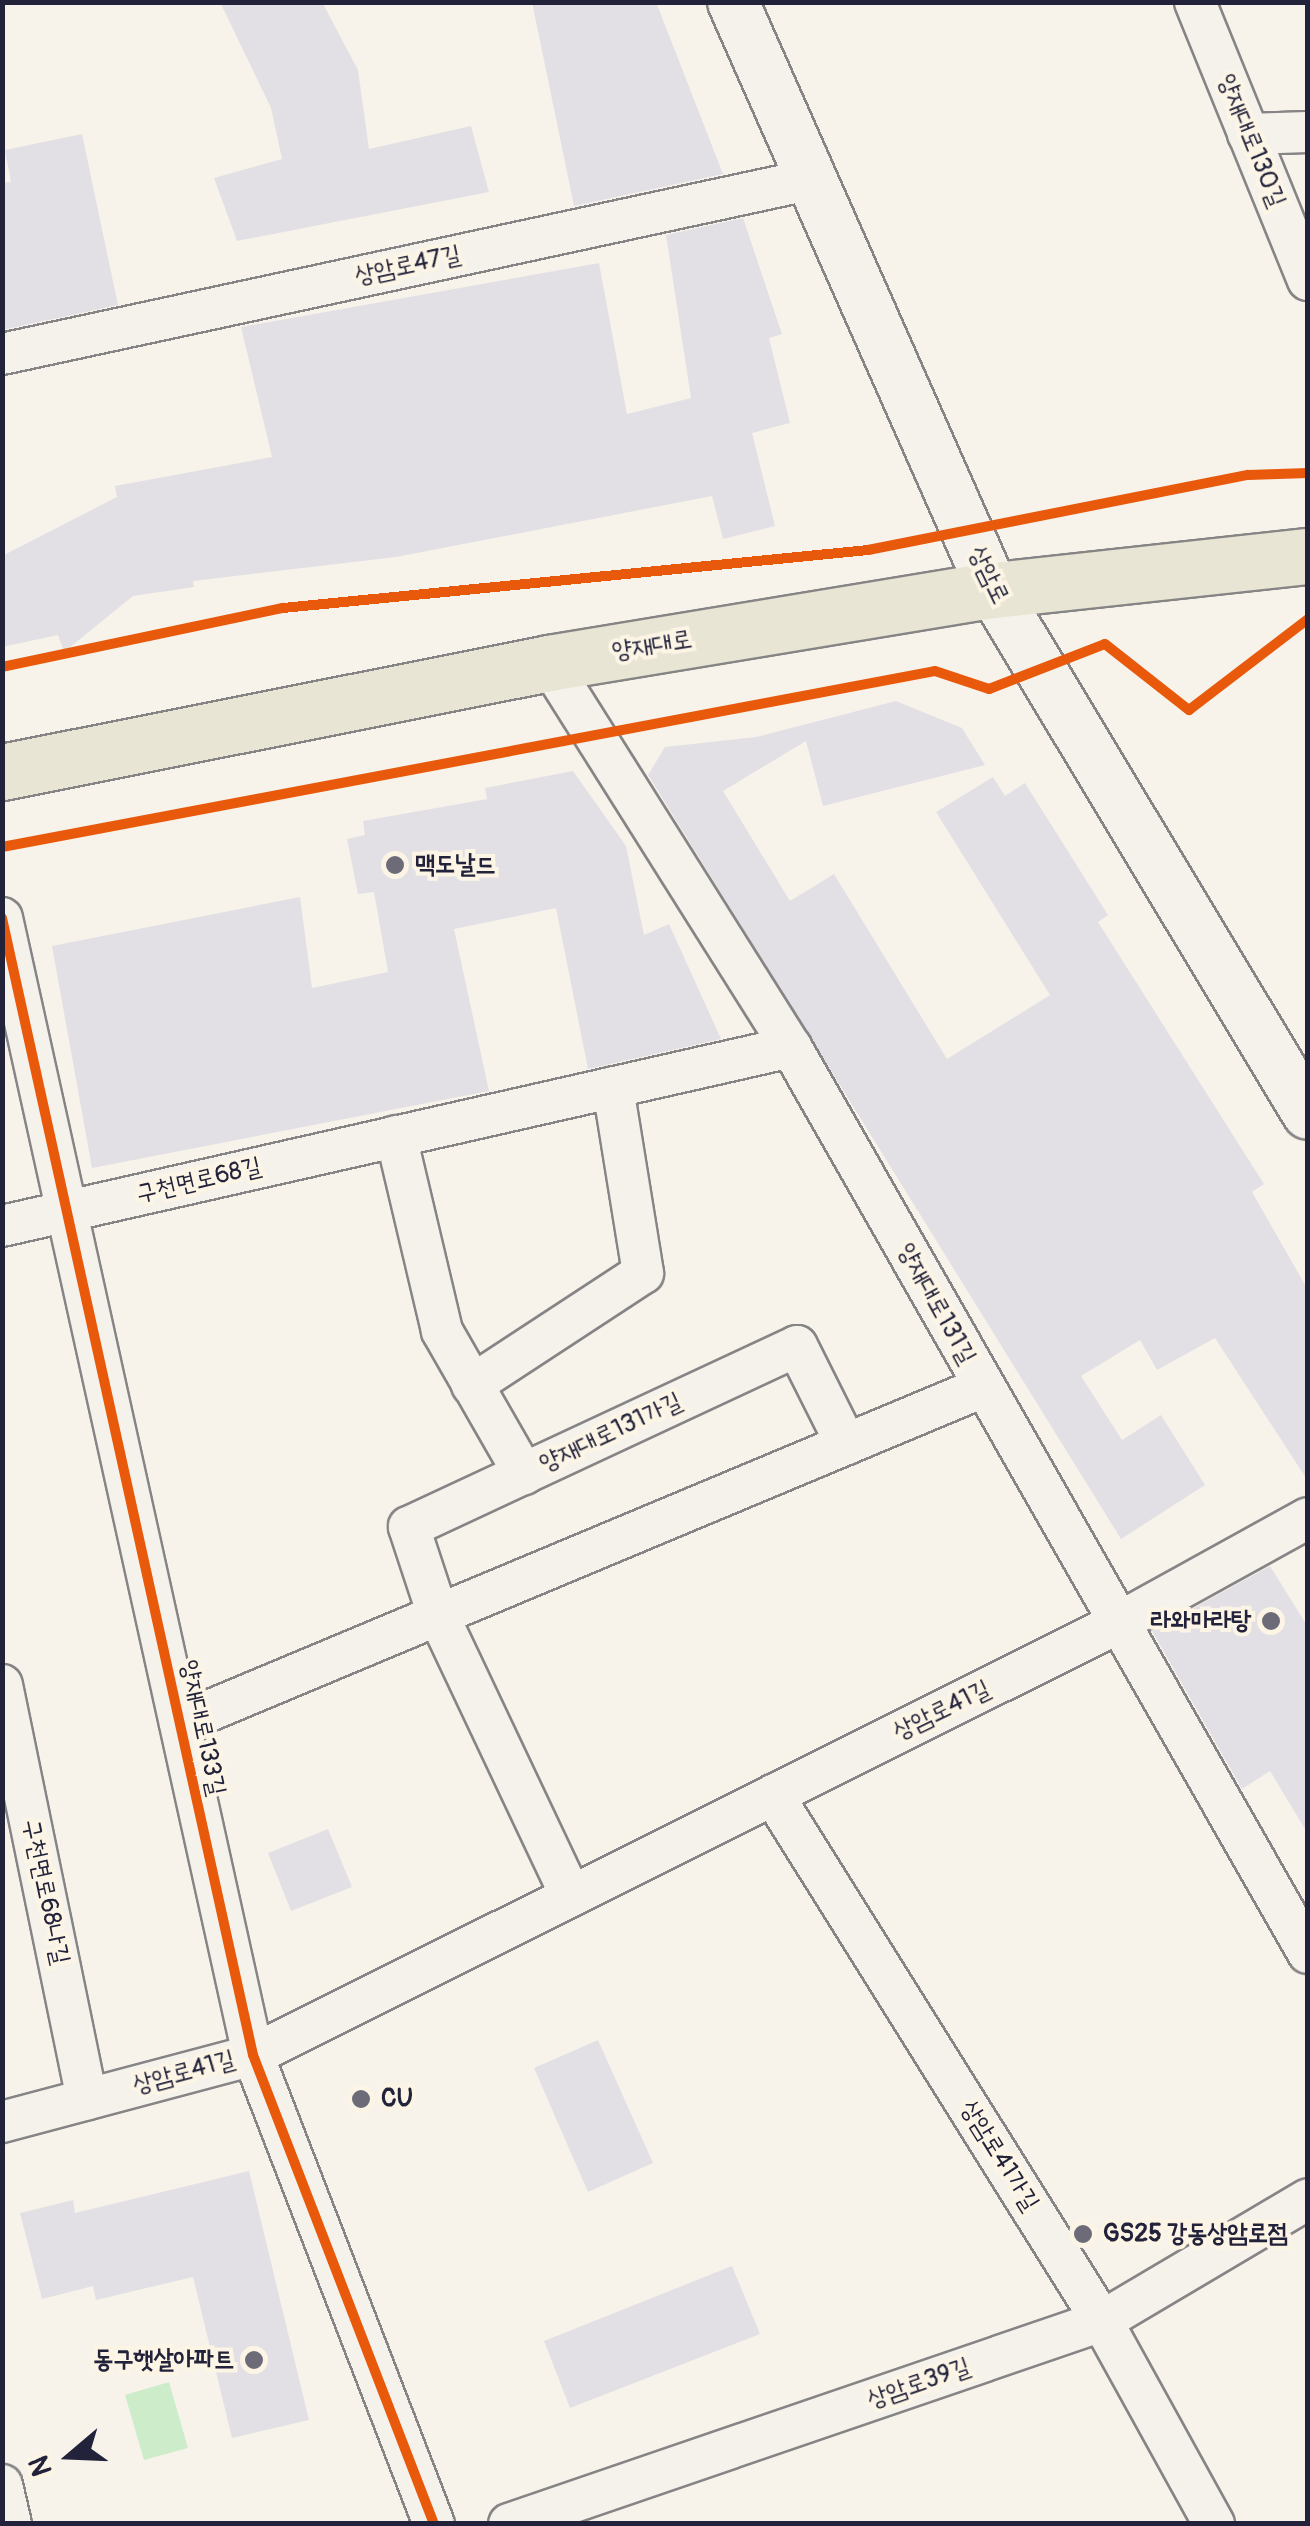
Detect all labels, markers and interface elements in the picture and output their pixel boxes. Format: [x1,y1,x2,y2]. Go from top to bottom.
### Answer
street label: 양재대로130길 [1211,70,1291,212]
street label: 상암로47길 [352,240,464,292]
street label: 상암로 [961,541,1015,609]
street label: 양재대로 [610,625,694,667]
place label: 맥도날드 [415,850,495,880]
marker: 맥도날드 [384,854,406,876]
street label: 구천면로68길 [133,1152,265,1210]
street label: 양재대로131길 [890,1238,982,1370]
street label: 양재대로131가길 [535,1387,687,1479]
place label: 라와마라탕 [1150,1606,1251,1636]
marker: 라와마라탕 [1260,1610,1282,1632]
street label: 양재대로133길 [173,1657,231,1799]
street label: 상암로41길 [888,1675,996,1747]
street label: 구천면로68나길 [15,1817,75,1967]
street label: 상암로41길 [130,2045,238,2101]
place label: CU [381,2084,413,2114]
marker: CU [350,2088,372,2110]
street label: 상암로41가길 [953,2095,1045,2217]
place label: GS25 강동상암로점 [1103,2219,1288,2249]
marker: GS25 강동상암로점 [1072,2223,1094,2245]
place label: 동구햇살아파트 [93,2345,234,2375]
marker: 동구햇살아파트 [243,2349,265,2371]
street label: 상암로39길 [863,2352,975,2416]
north arrow [20,2406,120,2506]
text: N [22,2451,61,2481]

